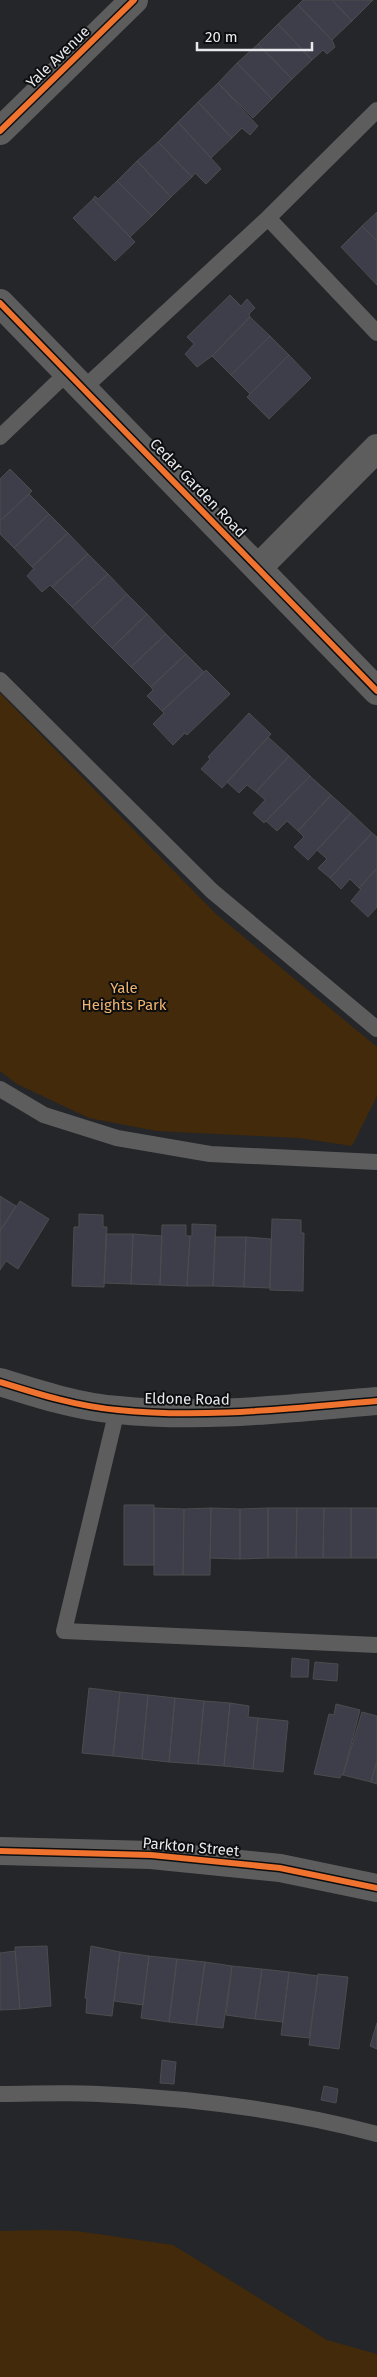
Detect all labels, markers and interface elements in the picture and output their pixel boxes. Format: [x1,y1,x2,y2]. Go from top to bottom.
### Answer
scale bar [197,20,312,52]
street label: Yale Avenue [22,22,94,92]
text: 20 m [205,28,238,46]
street label: Cedar Garden Road [146,435,250,541]
park label: Yale Heights Park [81,979,167,1014]
street label: Eldone Road [144,1389,230,1409]
street label: Parkton Street [142,1834,241,1860]

